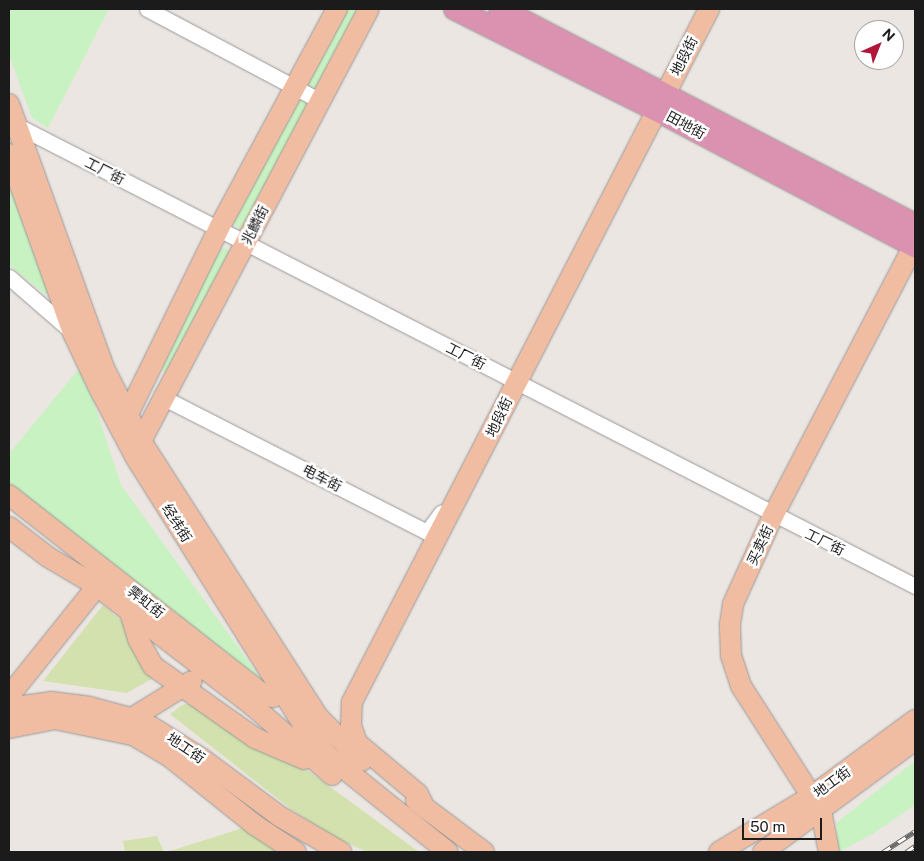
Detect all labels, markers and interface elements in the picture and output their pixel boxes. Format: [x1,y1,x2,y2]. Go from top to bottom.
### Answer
north arrow [854,20,904,70]
text: N [879,25,898,44]
street label: 地段街 [667,33,701,79]
street label: 田地街 [664,108,708,142]
street label: 工厂街 [82,154,128,188]
street label: 兆麟街 [238,202,272,248]
street label: 工厂街 [443,339,489,373]
street label: 地段街 [483,394,515,440]
street label: 电车街 [299,461,345,495]
street label: 经纬街 [159,501,195,545]
street label: 买卖街 [744,522,776,568]
street label: 工厂街 [802,525,848,559]
street label: 霁虹街 [124,582,168,622]
street label: 地工街 [164,729,208,767]
street label: 地工街 [810,763,854,801]
scale bar [744,808,824,840]
text: 50 m [750,818,785,835]

